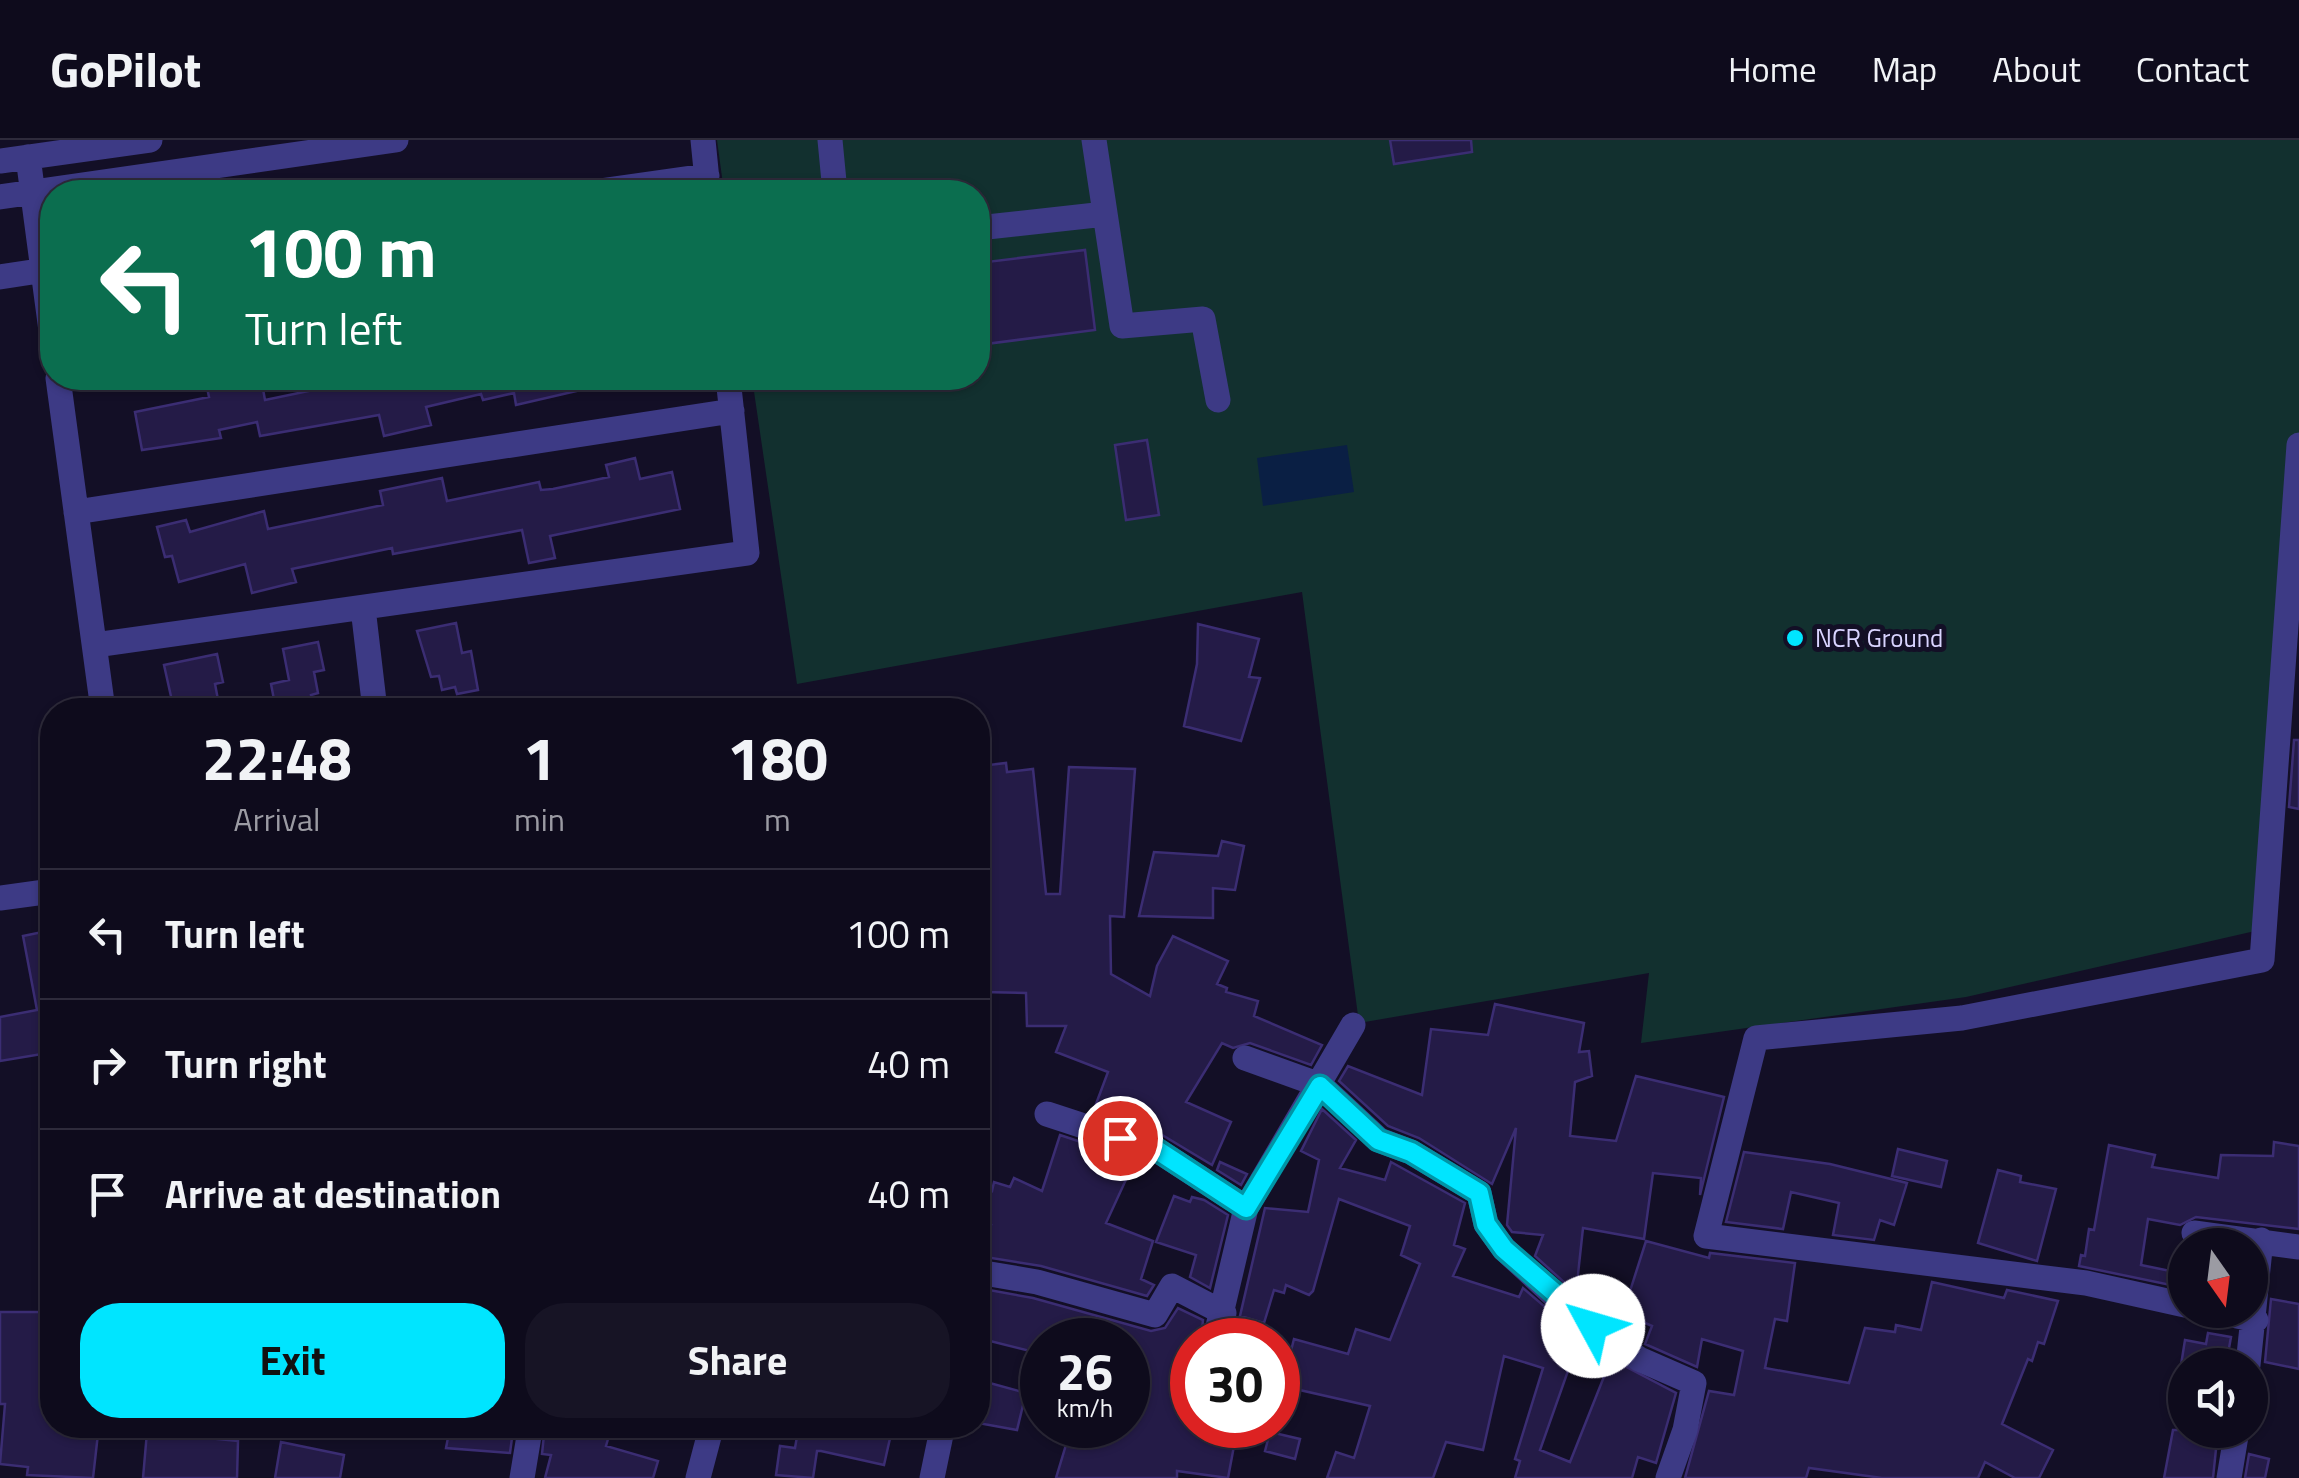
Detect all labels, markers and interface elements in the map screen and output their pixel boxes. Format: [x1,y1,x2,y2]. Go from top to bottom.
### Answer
text: GoPilot [50,33,201,106]
text: Home [1728,42,1817,96]
text: Map [1872,42,1937,96]
text: About [1992,42,2081,96]
text: Contact [2136,42,2249,96]
text: 100 m [245,198,437,304]
icon: left [80,220,210,350]
text: Turn left [245,294,402,362]
place label: NCR Ground [1815,619,1943,657]
marker: NCR Ground [1784,627,1806,649]
text: 22:48 [202,712,352,803]
text: 1 [523,712,556,803]
text: 180 [727,712,828,803]
text: Arrival [234,795,320,843]
text: min [514,795,565,843]
text: m [764,795,791,843]
text: Turn left [165,905,305,963]
text: 100 m [846,905,950,963]
icon: left [80,907,135,962]
text: Turn right [165,1035,327,1093]
text: 40 m [867,1035,950,1093]
icon: right [80,1037,135,1092]
pin [1078,1096,1163,1181]
icon: arrive [1093,1111,1148,1166]
text: Arrive at destination [165,1165,501,1223]
text: 40 m [867,1165,950,1223]
icon: arrive [80,1167,135,1222]
north arrow [2168,1228,2268,1328]
map controls [2168,1228,2268,1448]
position arrow [1541,1274,1645,1378]
button: Exit [80,1303,505,1418]
button: Share [525,1303,950,1418]
speed limit sign: 30 [1170,1318,1300,1448]
text: 26 [1057,1333,1113,1409]
button: sound [2168,1348,2268,1448]
text: km/h [1057,1389,1113,1427]

